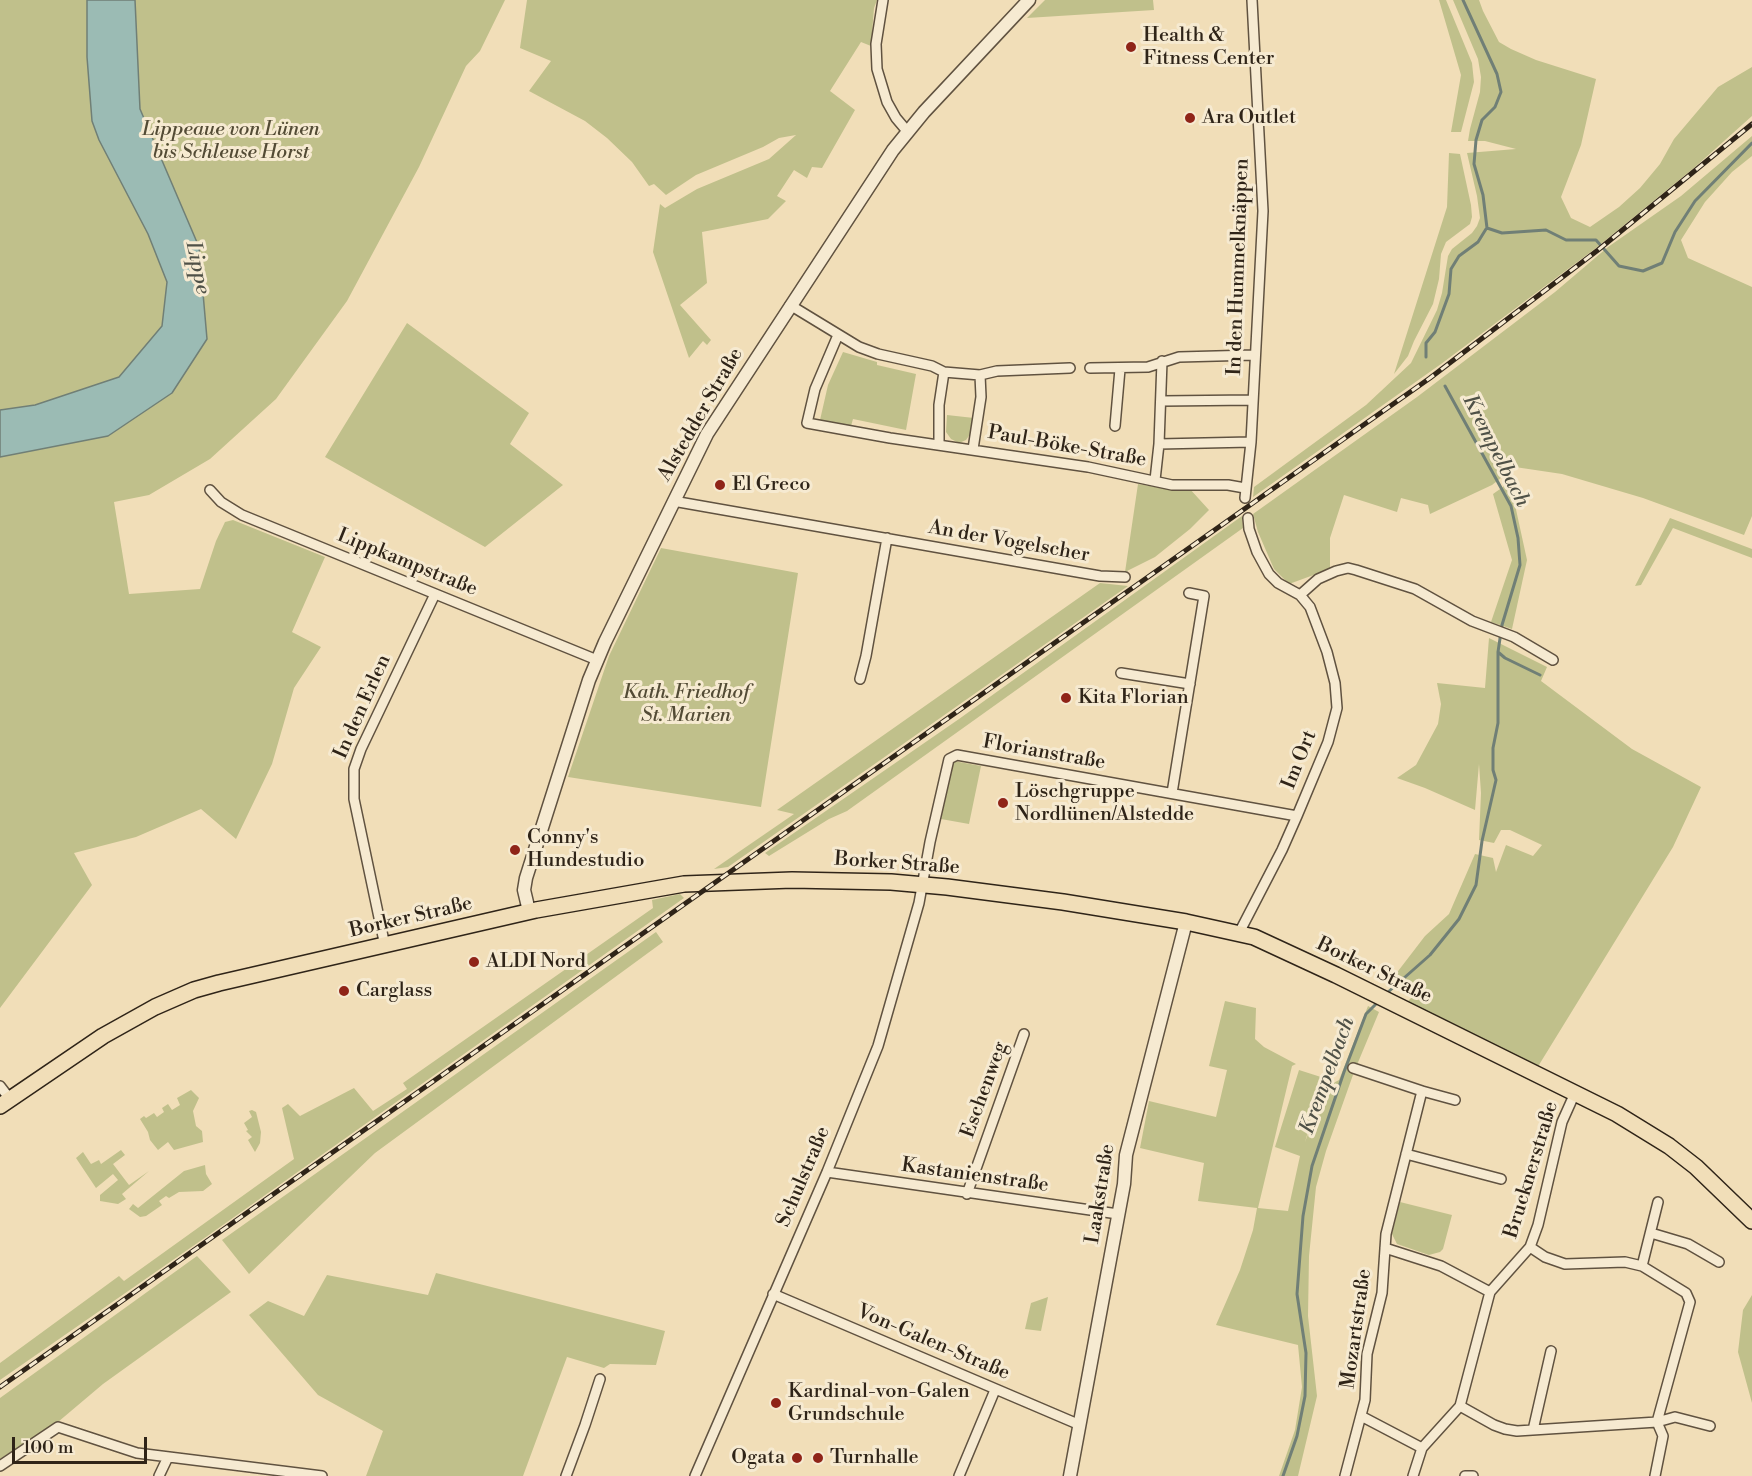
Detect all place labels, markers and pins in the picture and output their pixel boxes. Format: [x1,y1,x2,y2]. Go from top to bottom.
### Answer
place label: Health & Fitness Center [1143,24,1274,71]
marker: Health & Fitness Center [1124,40,1138,54]
place label: Ara Outlet [1202,106,1296,130]
marker: Ara Outlet [1183,111,1197,125]
place label: El Greco [732,473,811,497]
marker: El Greco [713,478,727,492]
place label: Kita Florian [1078,686,1189,710]
marker: Kita Florian [1059,691,1073,705]
place label: Löschgruppe Nordlünen/Alstedde [1015,780,1194,827]
marker: Löschgruppe Nordlünen/Alstedde [996,796,1010,810]
place label: Conny's Hundestudio [527,826,644,873]
marker: Conny's Hundestudio [508,843,522,857]
place label: ALDI Nord [486,950,586,974]
marker: ALDI Nord [467,955,481,969]
place label: Carglass [356,979,432,1003]
marker: Carglass [337,984,351,998]
place label: Kardinal-von-Galen Grundschule [788,1380,970,1427]
marker: Kardinal-von-Galen Grundschule [769,1396,783,1410]
place label: Ogata [731,1446,785,1470]
place label: Turnhalle [830,1446,919,1470]
marker: Ogata [790,1451,804,1465]
marker: Turnhalle [811,1451,825,1465]

